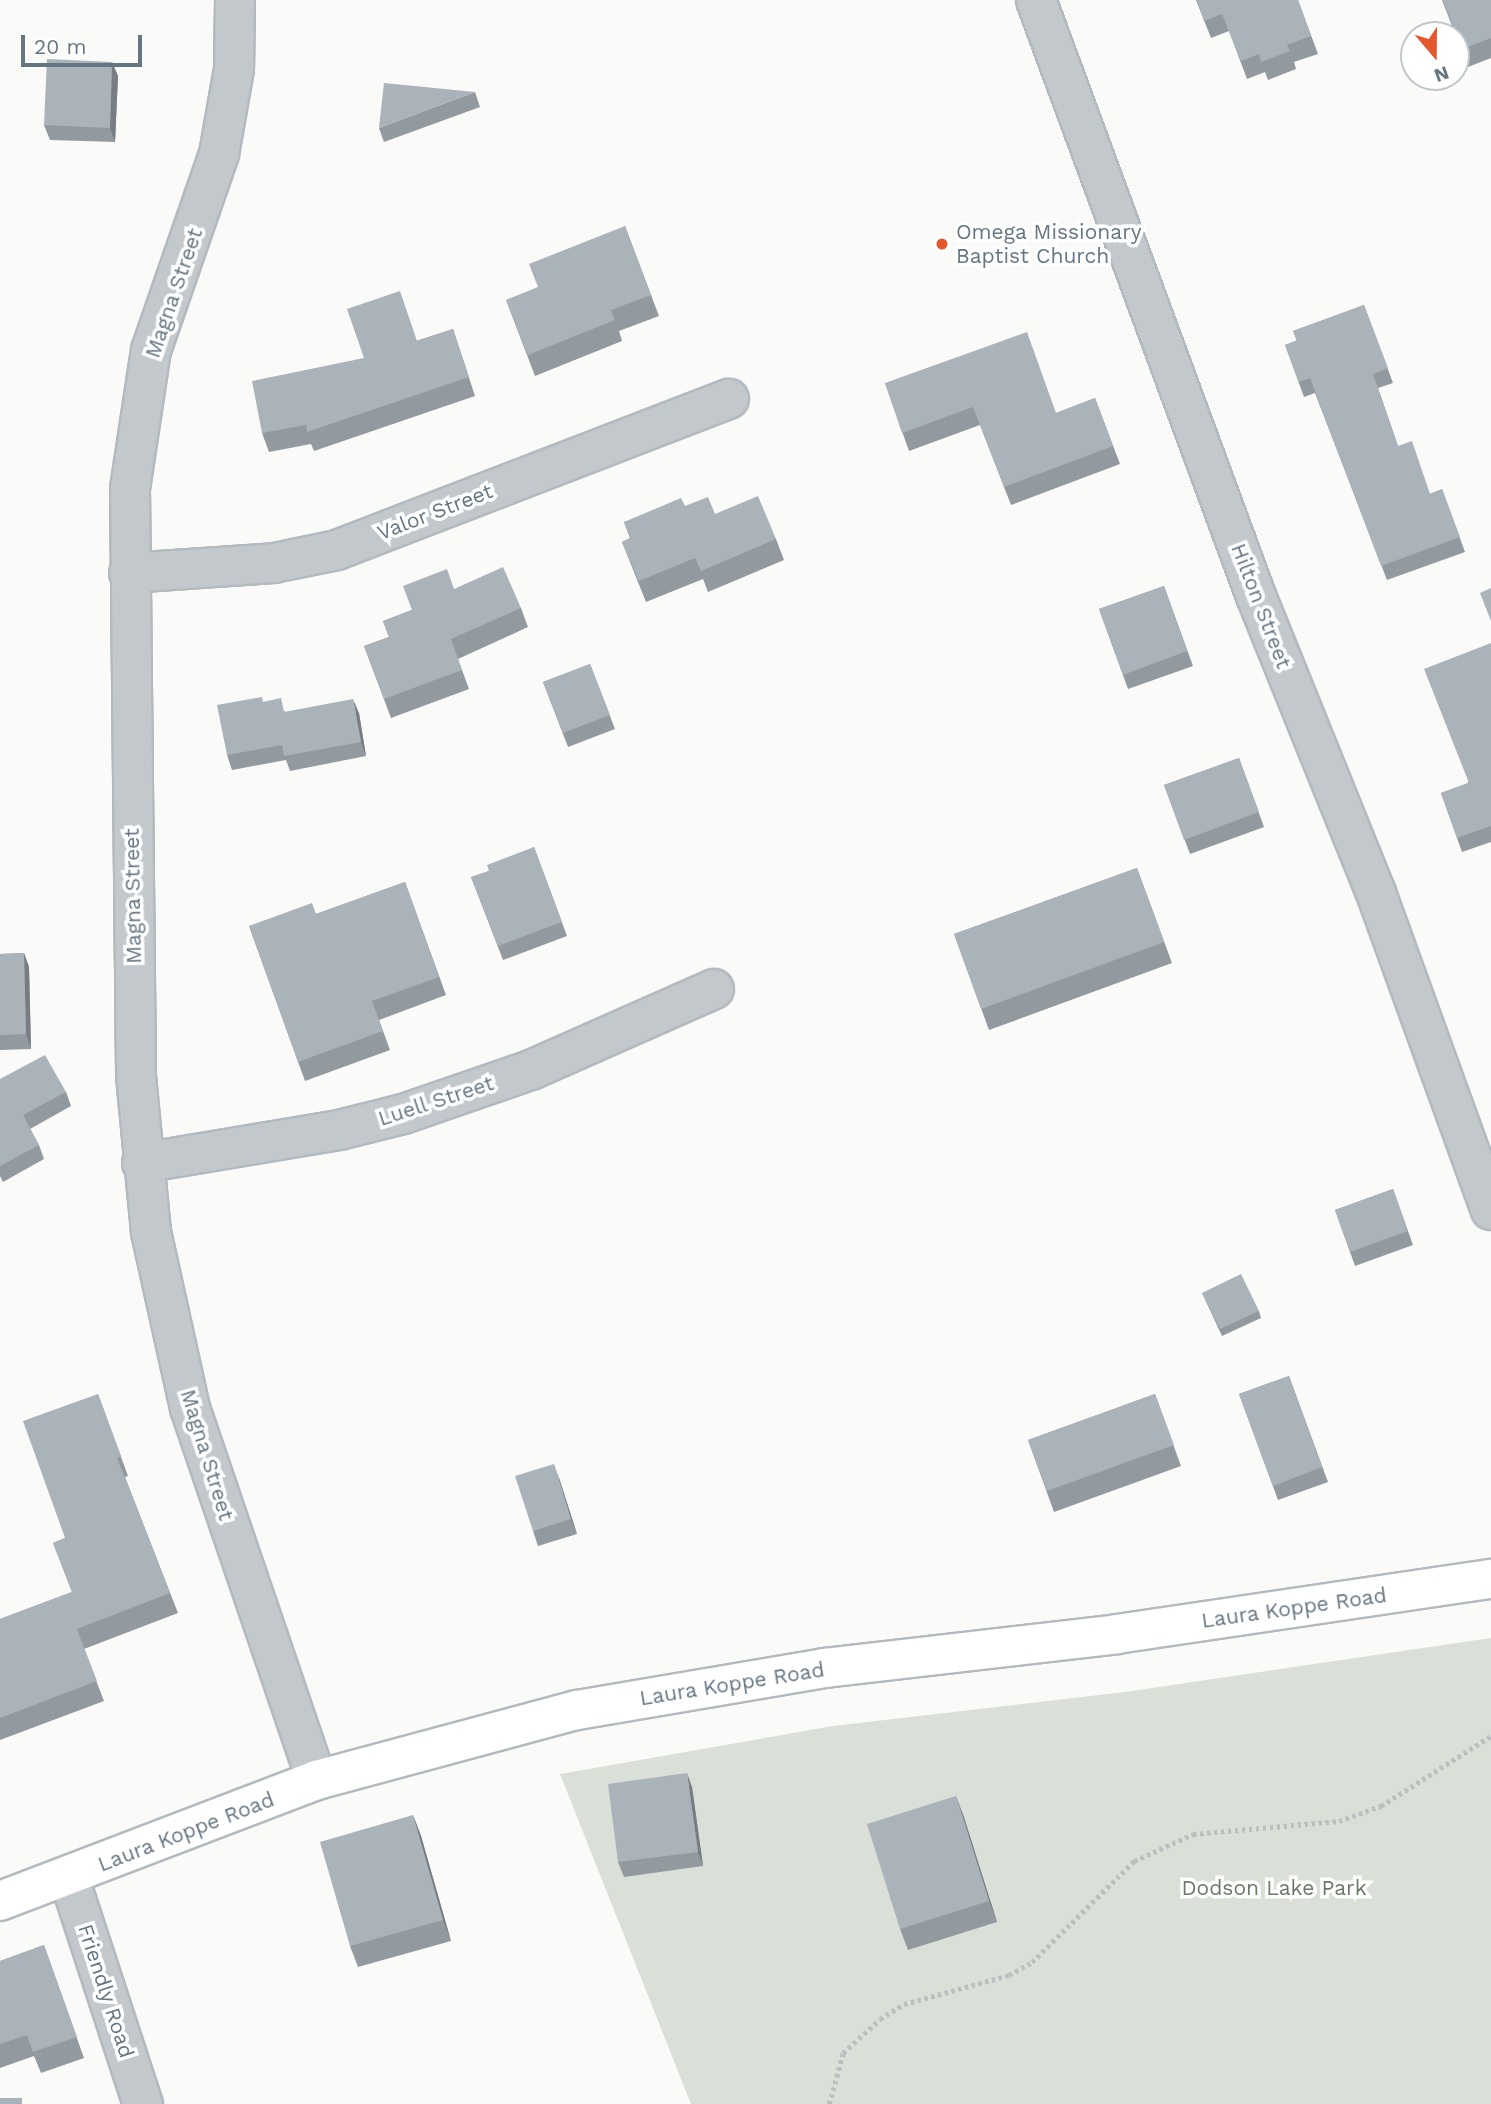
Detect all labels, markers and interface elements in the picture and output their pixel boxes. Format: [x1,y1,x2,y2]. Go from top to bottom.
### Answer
scale bar [24,21,145,65]
north arrow [1400,21,1470,91]
text: 20 m [34,34,86,59]
text: N [1431,61,1452,88]
place label: Omega Missionary Baptist Church [956,219,1142,269]
street label: Magna Street [140,225,208,361]
marker: Omega Missionary Baptist Church [934,236,950,252]
street label: Valor Street [373,478,497,546]
street label: Hilton Street [1226,540,1296,672]
street label: Magna Street [119,828,147,964]
street label: Luell Street [375,1070,497,1132]
street label: Magna Street [175,1386,239,1524]
street label: Laura Koppe Road [1200,1583,1388,1633]
street label: Laura Koppe Road [638,1657,826,1711]
street label: Laura Koppe Road [94,1787,278,1877]
park label: Dodson Lake Park [1181,1875,1367,1901]
street label: Friendly Road [72,1921,140,2061]

